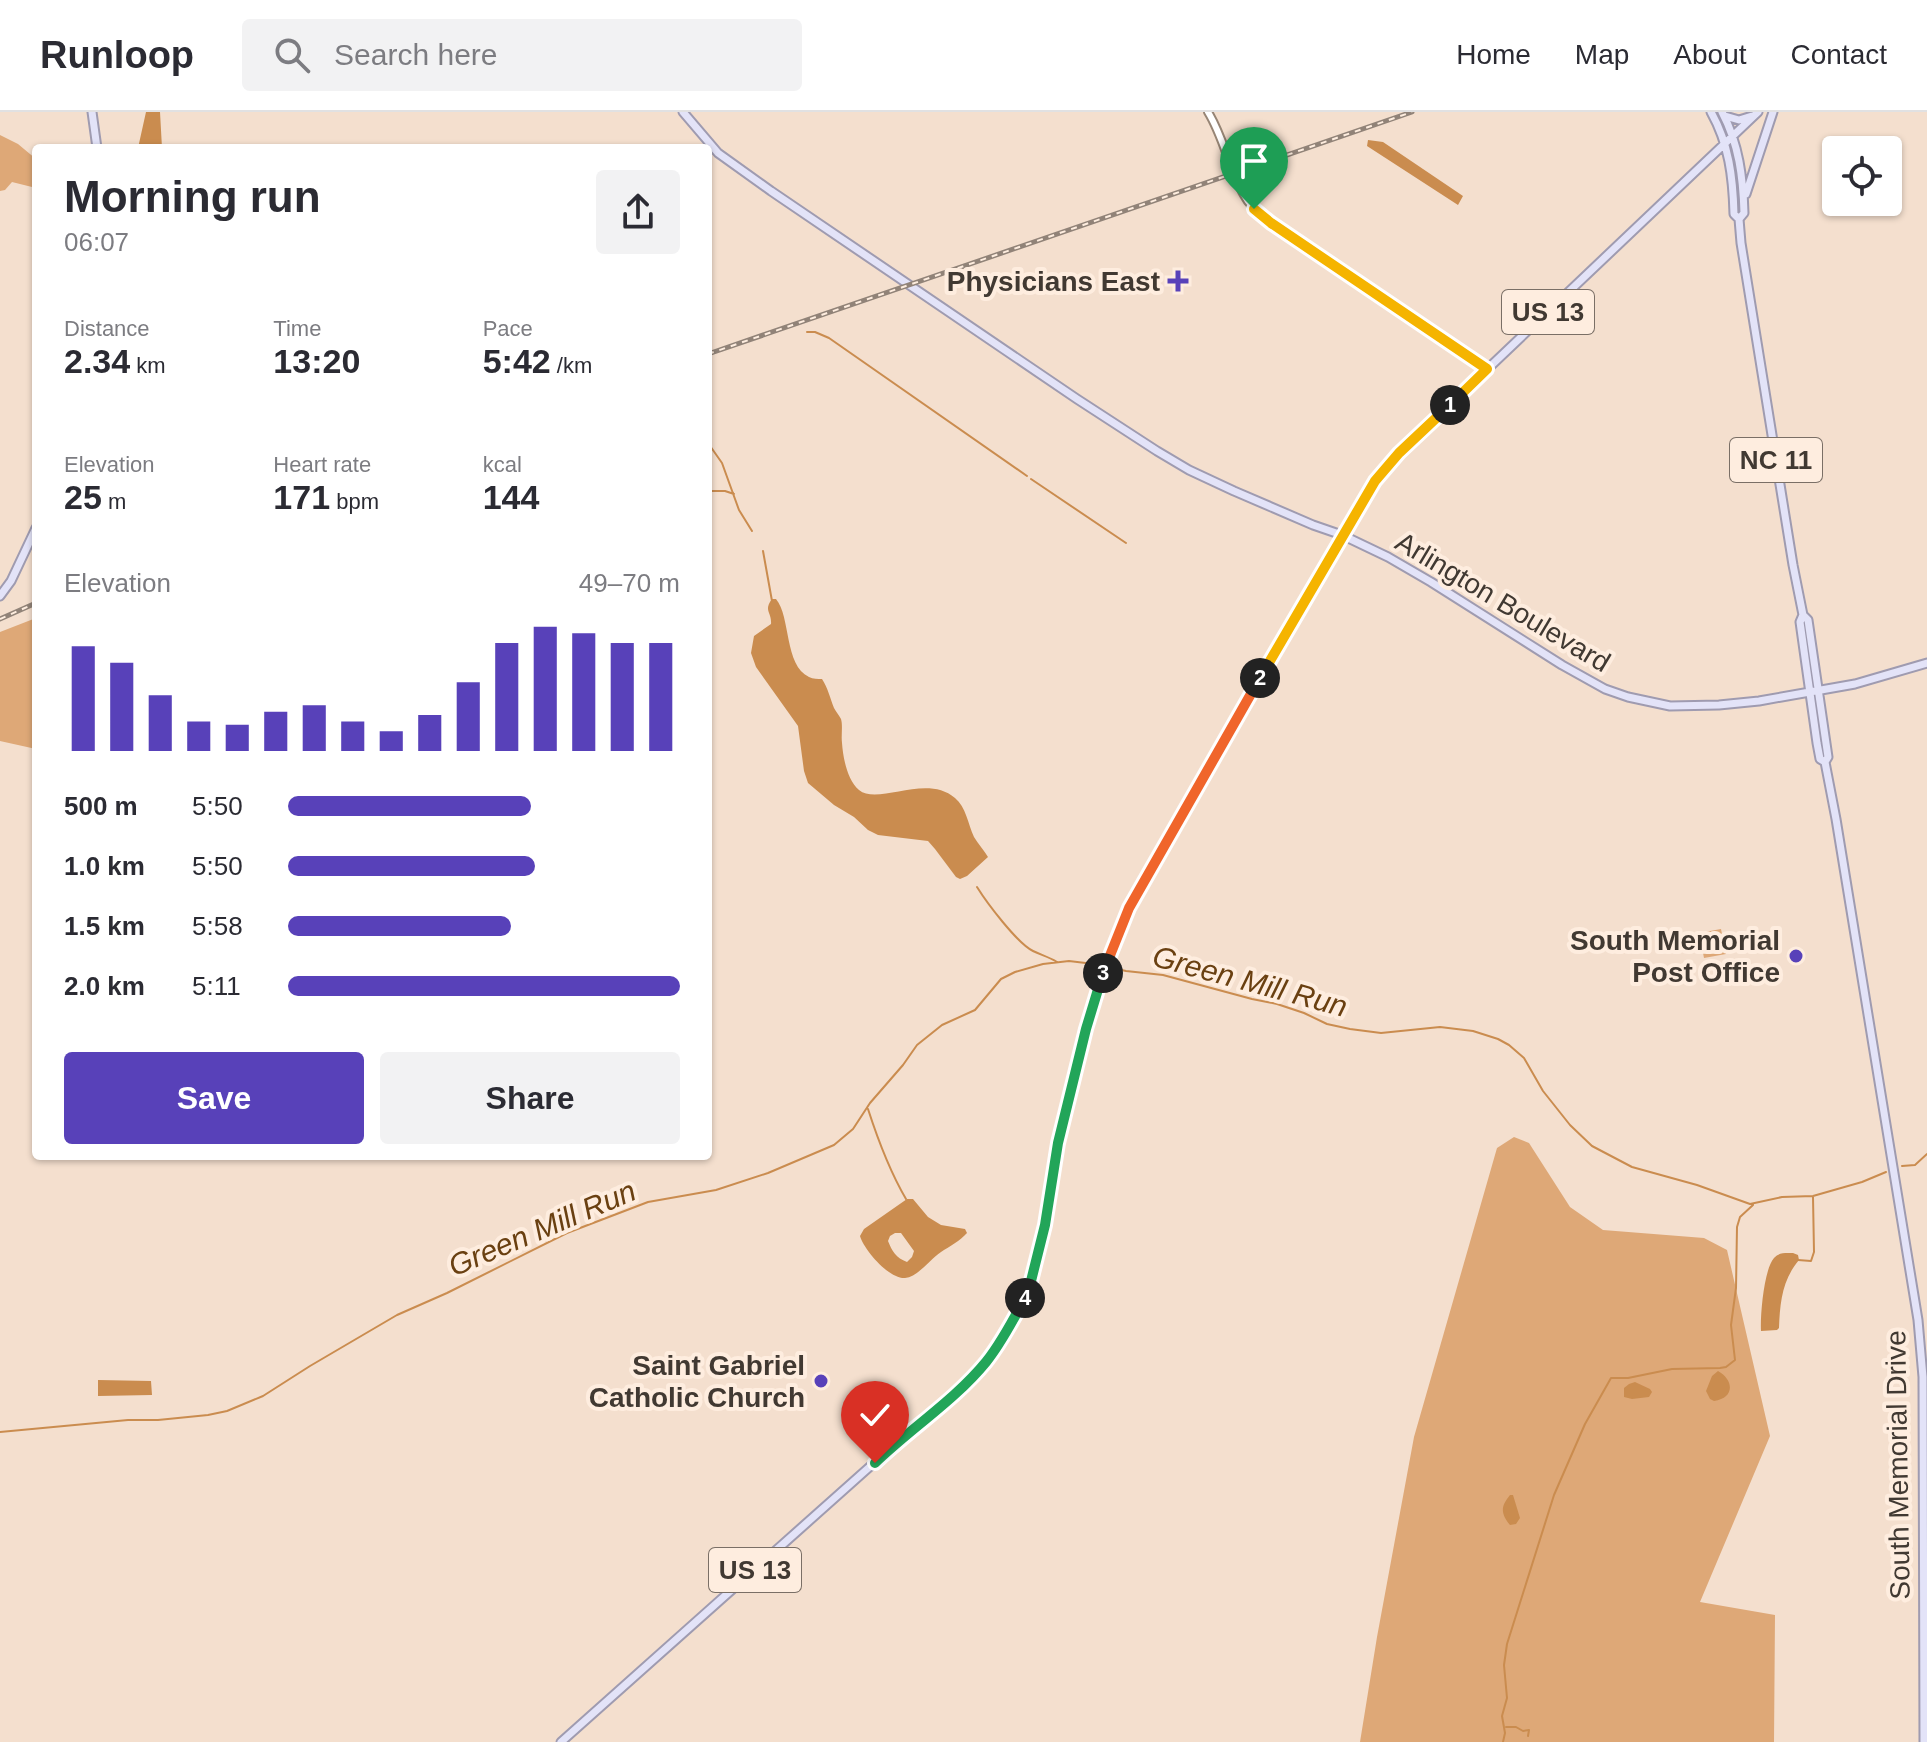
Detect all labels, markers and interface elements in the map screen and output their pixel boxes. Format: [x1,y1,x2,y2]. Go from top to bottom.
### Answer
search box [242,19,802,91]
icon: search [270,33,314,77]
text: Runloop [40,34,194,76]
text: Search here [334,38,498,71]
text: Home [1456,39,1531,70]
text: Map [1575,39,1629,70]
text: About [1673,39,1747,70]
text: Contact [1791,39,1887,70]
pin [1220,127,1288,209]
map controls [1822,136,1902,216]
button: locate [1822,136,1902,216]
icon: arrive [1232,139,1276,183]
button: share [596,170,680,254]
text: Morning run [64,172,321,221]
text: 06:07 [64,227,129,257]
place label: Physicians East [947,266,1160,297]
marker: Physicians East [1167,270,1189,292]
road number: US 13 [1502,290,1594,334]
text: Distance [64,316,150,341]
text: Time [273,316,321,341]
text: Pace [483,316,533,341]
text: 2.34 [64,342,130,380]
text: 13:20 [273,342,360,380]
text: 5:42 [483,342,551,380]
text: km [130,353,166,378]
text: /km [551,353,592,378]
pin: 1 [1430,385,1470,425]
text: 1 [1444,392,1456,417]
road number: NC 11 [1730,438,1822,482]
text: Elevation [64,452,155,477]
text: Heart rate [273,452,371,477]
text: kcal [483,452,522,477]
text: 25 [64,478,102,516]
text: 171 [273,478,330,516]
text: 144 [483,478,539,516]
text: m [102,489,126,514]
text: bpm [330,489,379,514]
street label: Arlington Boulevard [1390,526,1616,678]
text: Elevation [64,568,171,598]
text: 49–70 m [579,568,680,598]
pin: 2 [1240,658,1280,698]
text: 2 [1254,665,1266,690]
text: 500 m [64,791,138,821]
text: 5:50 [192,791,243,821]
text: 1.0 km [64,851,145,881]
text: 5:50 [192,851,243,881]
text: 1.5 km [64,911,145,941]
text: 5:58 [192,911,243,941]
place label: South Memorial Post Office [1570,925,1780,988]
water label: Green Mill Run [1149,939,1351,1023]
marker: South Memorial Post Office [1787,947,1805,965]
pin: 3 [1083,953,1123,993]
text: 3 [1097,960,1109,985]
text: 2.0 km [64,971,145,1001]
text: 5:11 [192,971,241,1001]
button: Save [64,1052,364,1144]
button: Share [380,1052,680,1144]
water label: Green Mill Run [443,1174,641,1282]
pin: 4 [1005,1278,1045,1318]
text: 4 [1019,1285,1031,1310]
street label: South Memorial Drive [1880,1330,1916,1600]
place label: Saint Gabriel Catholic Church [589,1350,805,1413]
marker: Saint Gabriel Catholic Church [812,1372,830,1390]
pin [841,1381,909,1463]
icon: check [853,1393,897,1437]
road number: US 13 [709,1548,801,1592]

